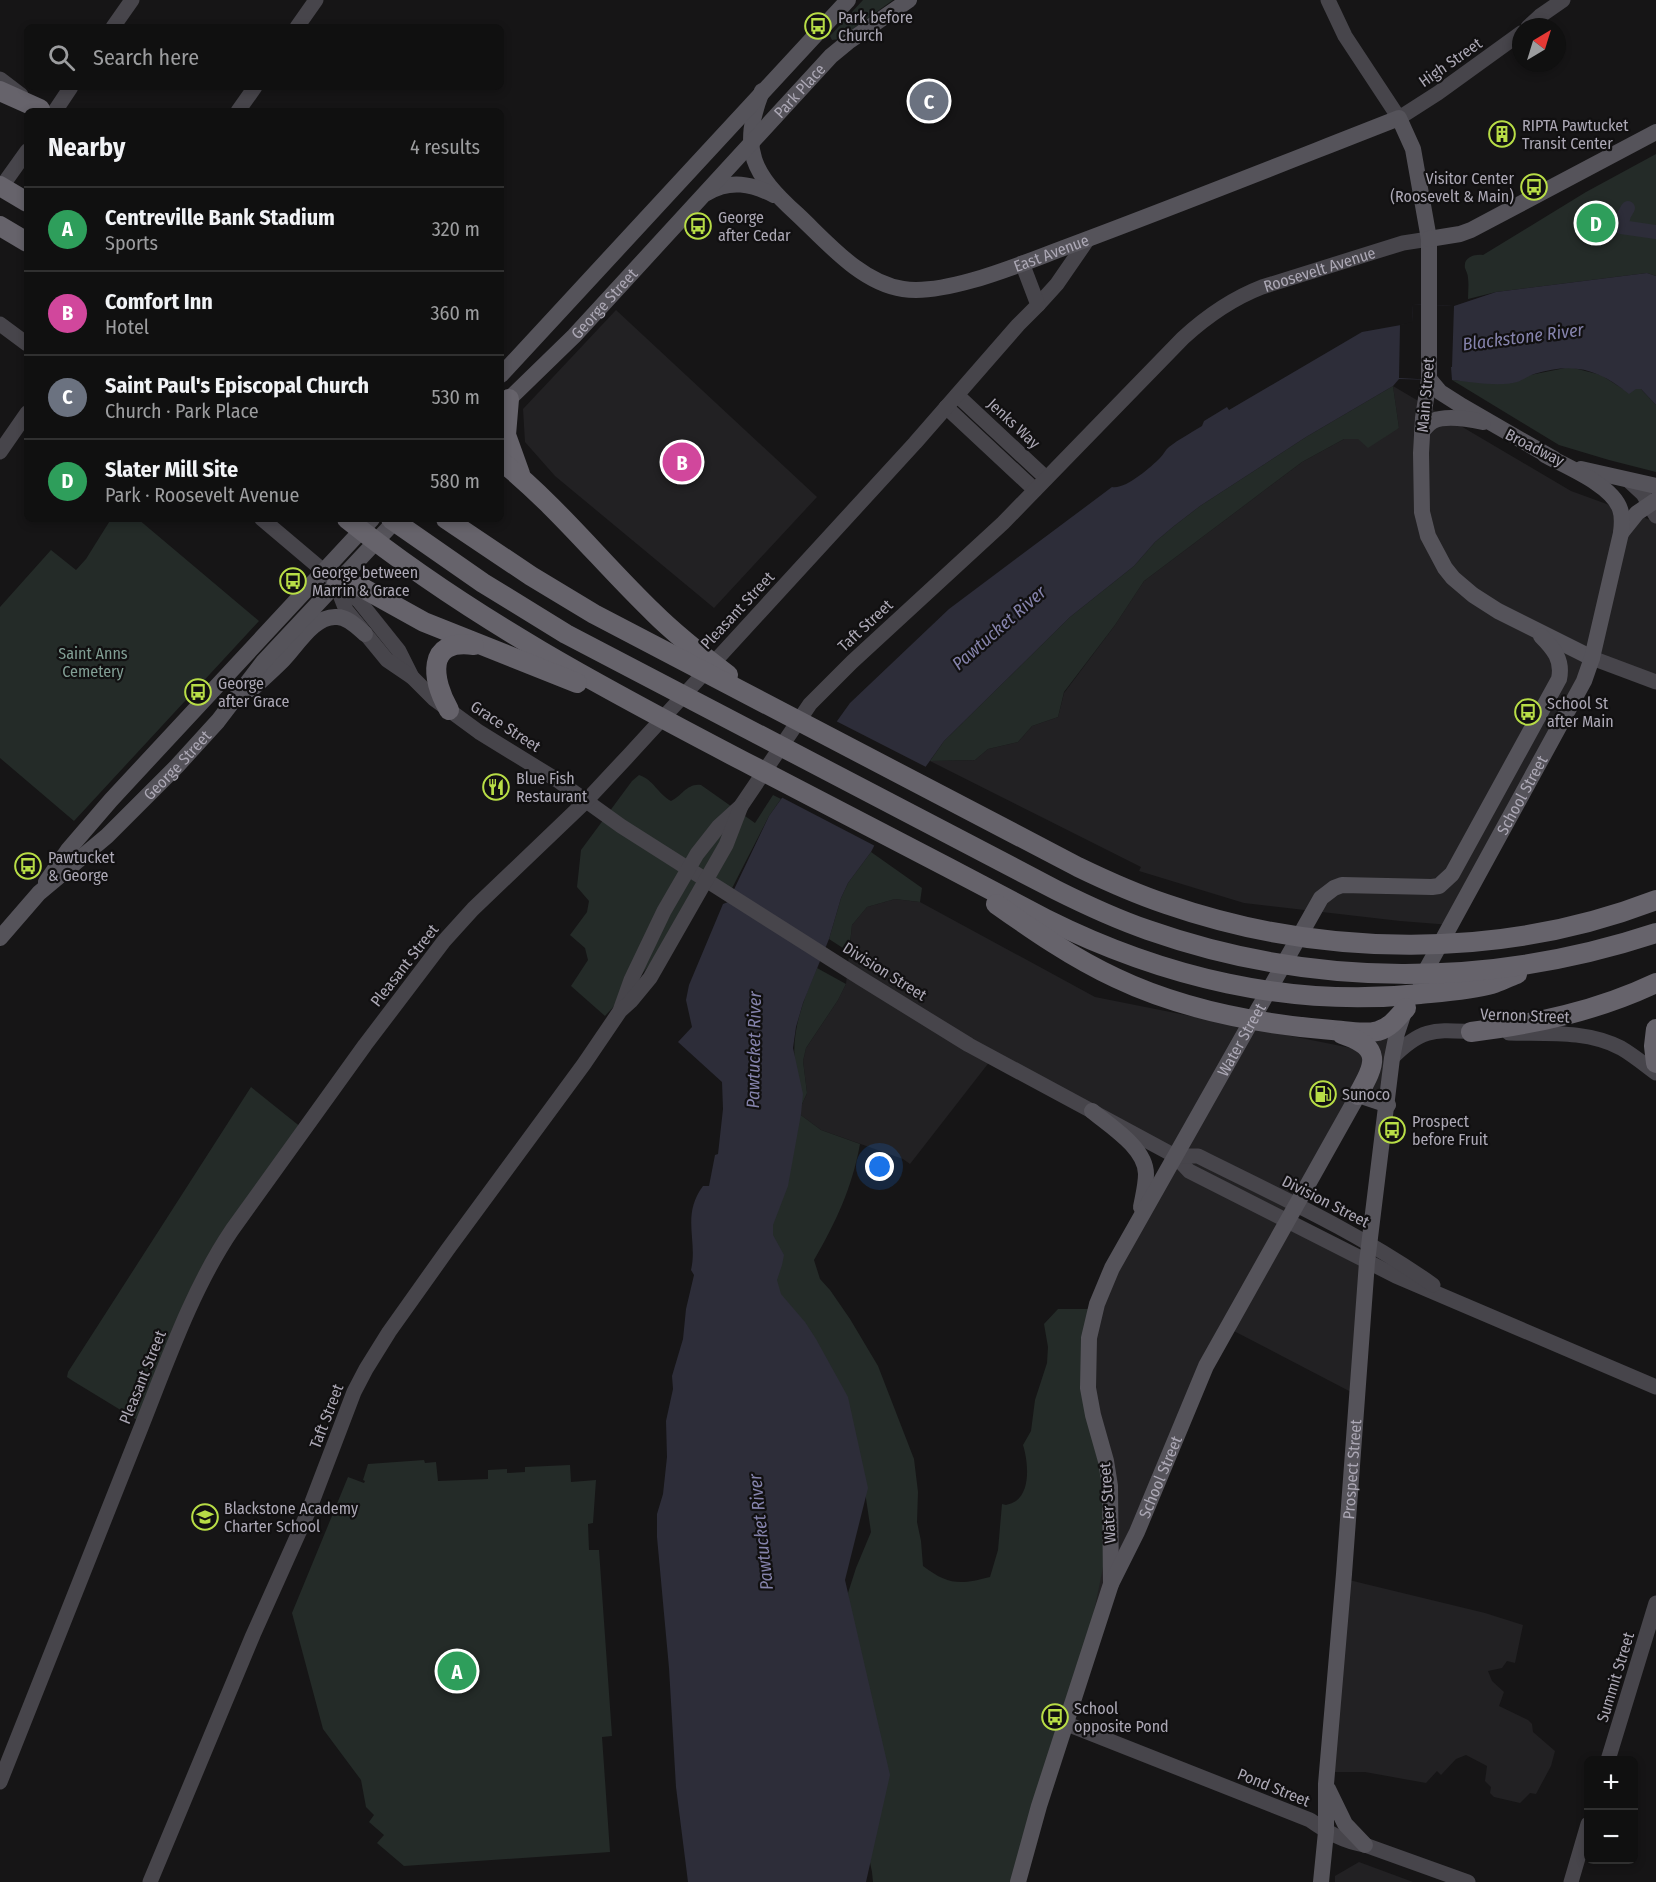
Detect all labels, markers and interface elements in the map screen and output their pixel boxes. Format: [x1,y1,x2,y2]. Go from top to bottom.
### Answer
place label: Park before Church [838,8,913,45]
bus stop icon: Park before Church [803,11,833,41]
north arrow [1512,18,1566,72]
search box [24,24,504,90]
street label: High Street [1415,33,1486,91]
icon: search [45,41,78,74]
text: Search here [93,44,199,71]
street label: Park Place [770,60,829,122]
pin: C [910,78,948,124]
place label: RIPTA Pawtucket Transit Center [1522,116,1629,153]
building icon: RIPTA Pawtucket Transit Center [1487,119,1517,149]
text: Nearby [48,132,125,163]
text: 4 results [410,135,480,159]
place label: Visitor Center (Roosevelt & Main) [1390,169,1514,206]
bus stop icon: Visitor Center (Roosevelt & Main) [1519,172,1549,202]
pin: D [1576,200,1616,246]
text: Centreville Bank Stadium [105,204,335,231]
place label: George after Cedar [718,208,791,245]
bus stop icon: George after Cedar [683,211,713,241]
text: A [62,217,73,241]
text: 320 m [432,217,480,241]
street label: East Avenue [1011,230,1092,276]
text: Sports [105,231,158,255]
street label: Roosevelt Avenue [1261,243,1378,296]
street label: George Street [567,264,642,343]
text: Comfort Inn [105,288,213,315]
text: B [62,301,73,325]
text: 360 m [431,301,480,325]
text: Hotel [105,315,149,339]
water label: Blackstone River [1461,319,1586,355]
street label: Main Street [1413,356,1438,433]
text: Saint Paul's Episcopal Church [105,372,369,399]
text: C [62,385,73,409]
text: 530 m [431,385,480,409]
street label: Jenks Way [983,394,1045,453]
text: Church · Park Place [105,399,259,423]
street label: Broadway [1502,425,1568,471]
pin: B [662,440,702,484]
text: Slater Mill Site [105,456,238,483]
text: D [62,469,73,493]
text: 580 m [430,469,480,493]
text: Park · Roosevelt Avenue [105,483,299,507]
place label: George between Marrin & Grace [312,563,418,600]
bus stop icon: George between Marrin & Grace [278,566,308,596]
street label: Pleasant Street [697,567,779,653]
water label: Pawtucket River [948,581,1051,675]
street label: Taft Street [834,595,897,655]
park label: Saint Anns Cemetery [58,644,128,681]
place label: George after Grace [218,674,290,711]
bus stop icon: George after Grace [183,677,213,707]
place label: School St after Main [1547,694,1614,731]
street label: Grace Street [467,697,545,756]
bus stop icon: School St after Main [1513,697,1543,727]
street label: George Street [140,726,215,804]
street label: School Street [1493,752,1552,838]
place label: Blue Fish Restaurant [516,769,588,806]
restaurant icon: Blue Fish Restaurant [481,772,511,802]
place label: Pawtucket & George [48,848,115,885]
bus stop icon: Pawtucket & George [13,851,43,881]
street label: Pleasant Street [366,920,443,1010]
street label: Division Street [839,938,931,1005]
water label: Pawtucket River [742,991,766,1109]
street label: Water Street [1213,999,1270,1080]
street label: Vernon Street [1480,1004,1571,1027]
fuel station icon: Sunoco [1308,1079,1338,1109]
place label: Sunoco [1342,1085,1390,1104]
place label: Prospect before Fruit [1412,1112,1489,1149]
bus stop icon: Prospect before Fruit [1377,1115,1407,1145]
your location [865,1152,894,1181]
street label: Division Street [1279,1171,1373,1232]
street label: Pleasant Street [115,1327,170,1427]
street label: Taft Street [305,1380,348,1451]
street label: Prospect Street [1339,1418,1365,1520]
street label: School Street [1135,1432,1186,1521]
street label: Water Street [1095,1461,1120,1544]
water label: Pawtucket River [744,1472,778,1591]
place label: Blackstone Academy Charter School [224,1499,359,1536]
school or university icon: Blackstone Academy Charter School [190,1502,220,1532]
street label: Summit Street [1593,1629,1638,1725]
pin: A [438,1648,476,1694]
place label: School opposite Pond [1074,1699,1169,1736]
bus stop icon: School opposite Pond [1040,1702,1070,1732]
map controls [1584,1756,1638,1864]
button: + [1584,1756,1638,1810]
street label: Pond Street [1235,1764,1314,1811]
button: − [1584,1810,1638,1864]

